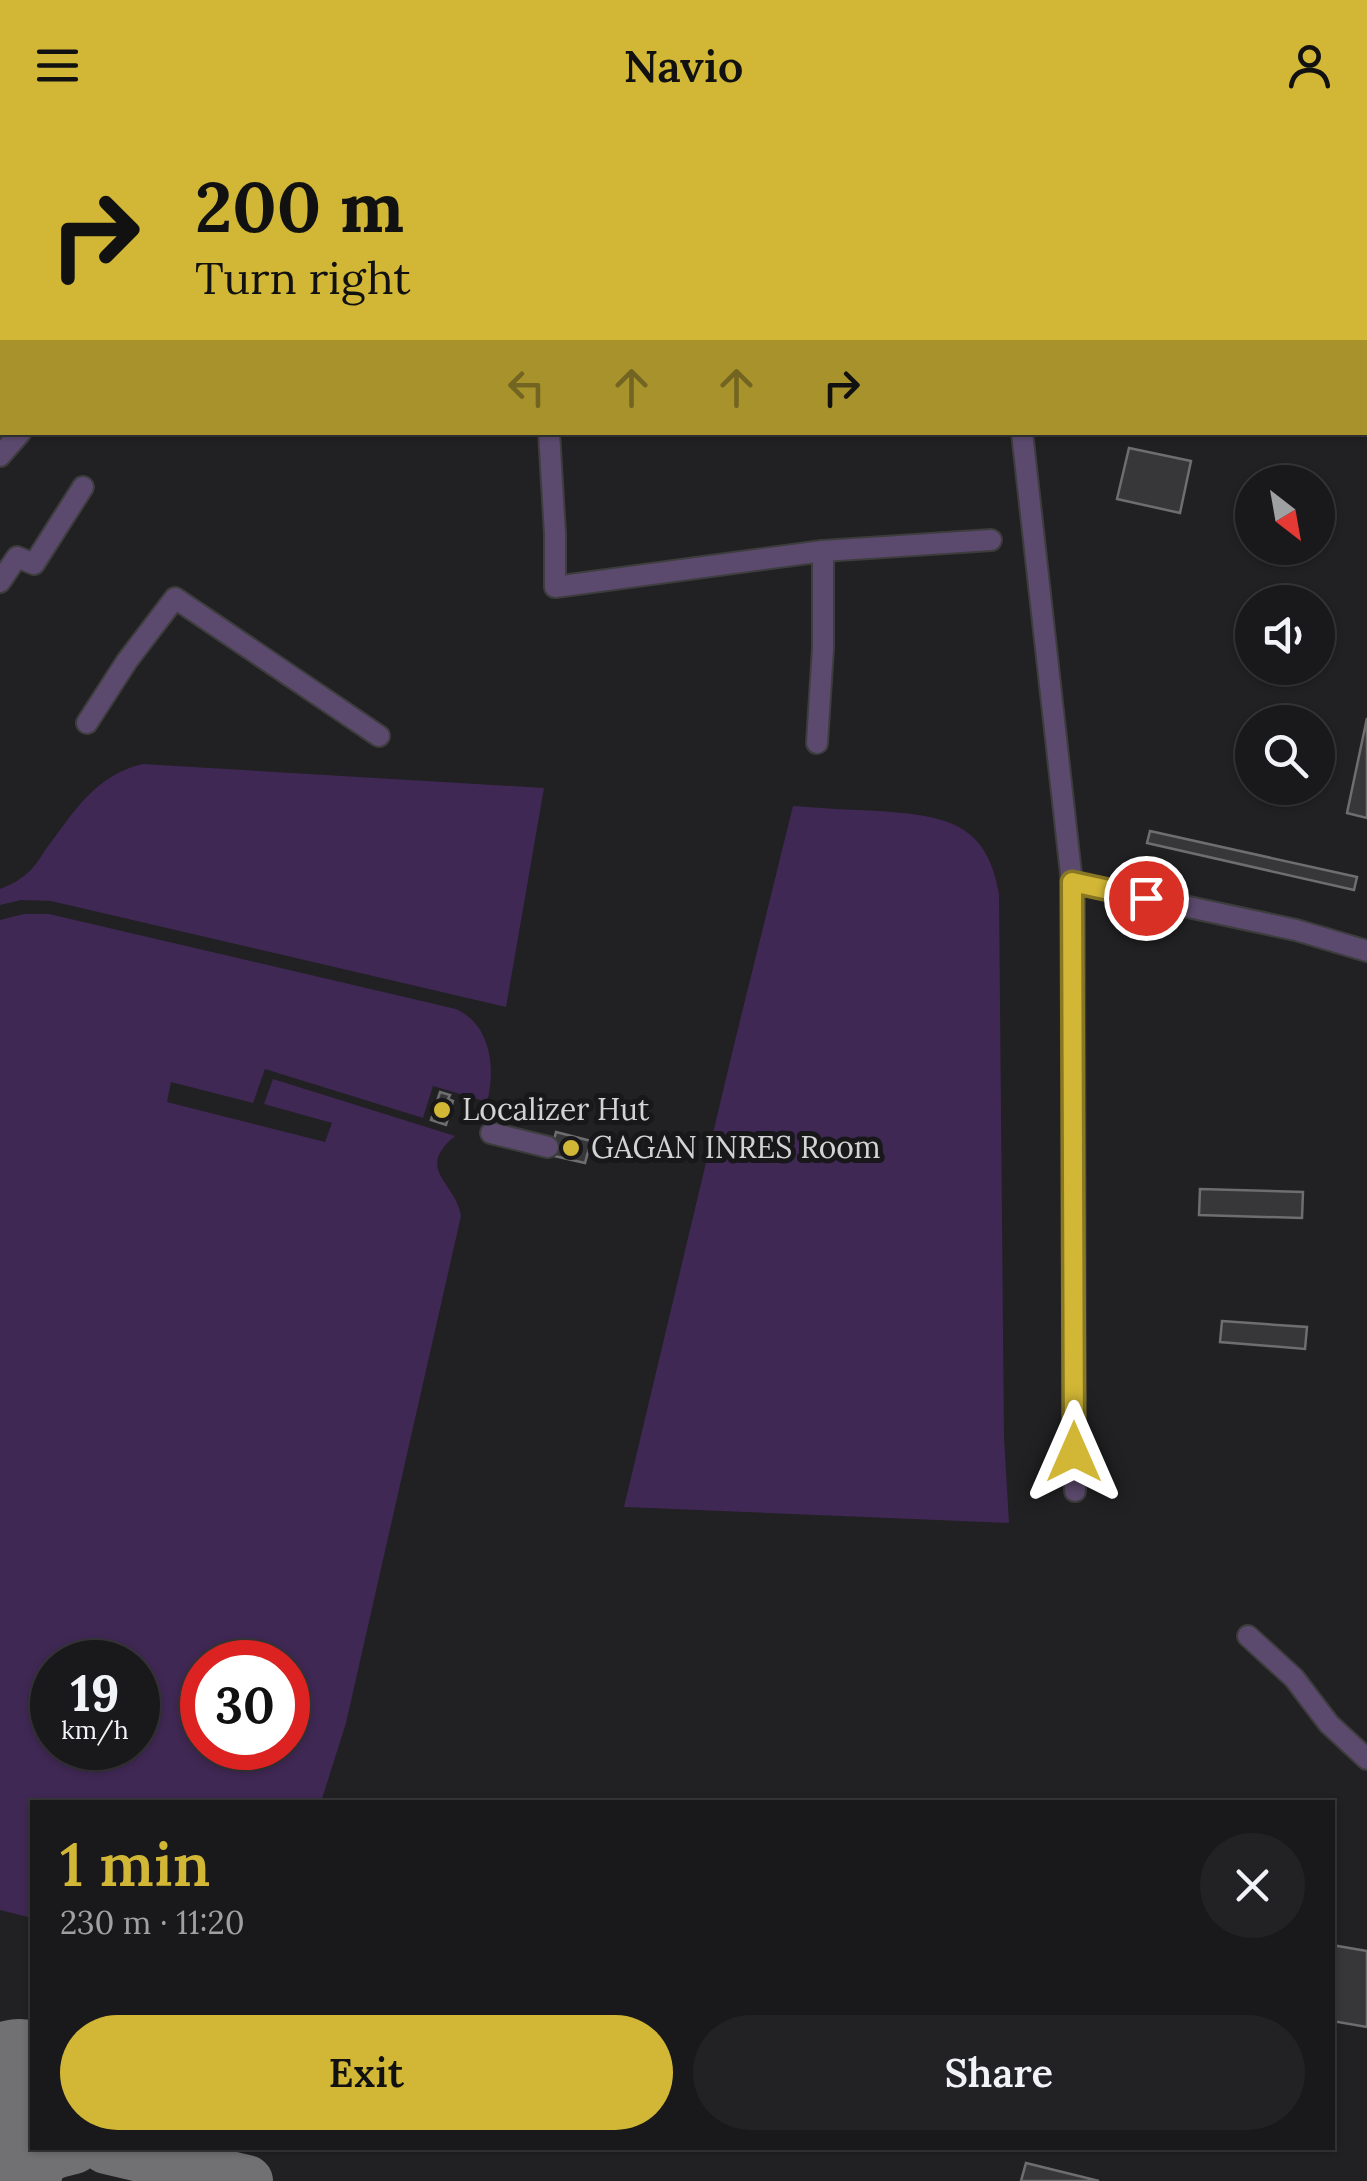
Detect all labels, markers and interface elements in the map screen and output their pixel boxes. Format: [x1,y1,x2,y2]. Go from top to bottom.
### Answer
text: Navio [623,37,744,94]
icon: menu [30,38,85,93]
icon: person [1282,38,1337,93]
text: 200 m [195,162,404,251]
icon: right [30,170,160,300]
text: Turn right [195,249,411,306]
icon: left [499,360,554,415]
icon: ahead [604,360,659,415]
icon: ahead [709,360,764,415]
icon: right [814,360,869,415]
north arrow [1235,465,1335,565]
map controls [1235,465,1335,805]
button: sound [1235,585,1335,685]
button: search [1235,705,1335,805]
pin [1104,856,1189,941]
icon: arrive [1119,871,1174,926]
place label: Localizer Hut [462,1090,650,1128]
marker: Localizer Hut [431,1099,453,1121]
place label: GAGAN INRES Room [591,1128,881,1166]
marker: GAGAN INRES Room [560,1137,582,1159]
position arrow [1022,1400,1126,1504]
speed limit sign: 30 [180,1640,310,1770]
text: 19 [70,1661,120,1725]
text: km/h [61,1714,129,1746]
text: 1 min [60,1826,210,1902]
button: close [1200,1833,1305,1938]
text: 230 m · 11:20 [60,1902,245,1943]
button: Exit [60,2015,673,2130]
button: Share [693,2015,1305,2130]

